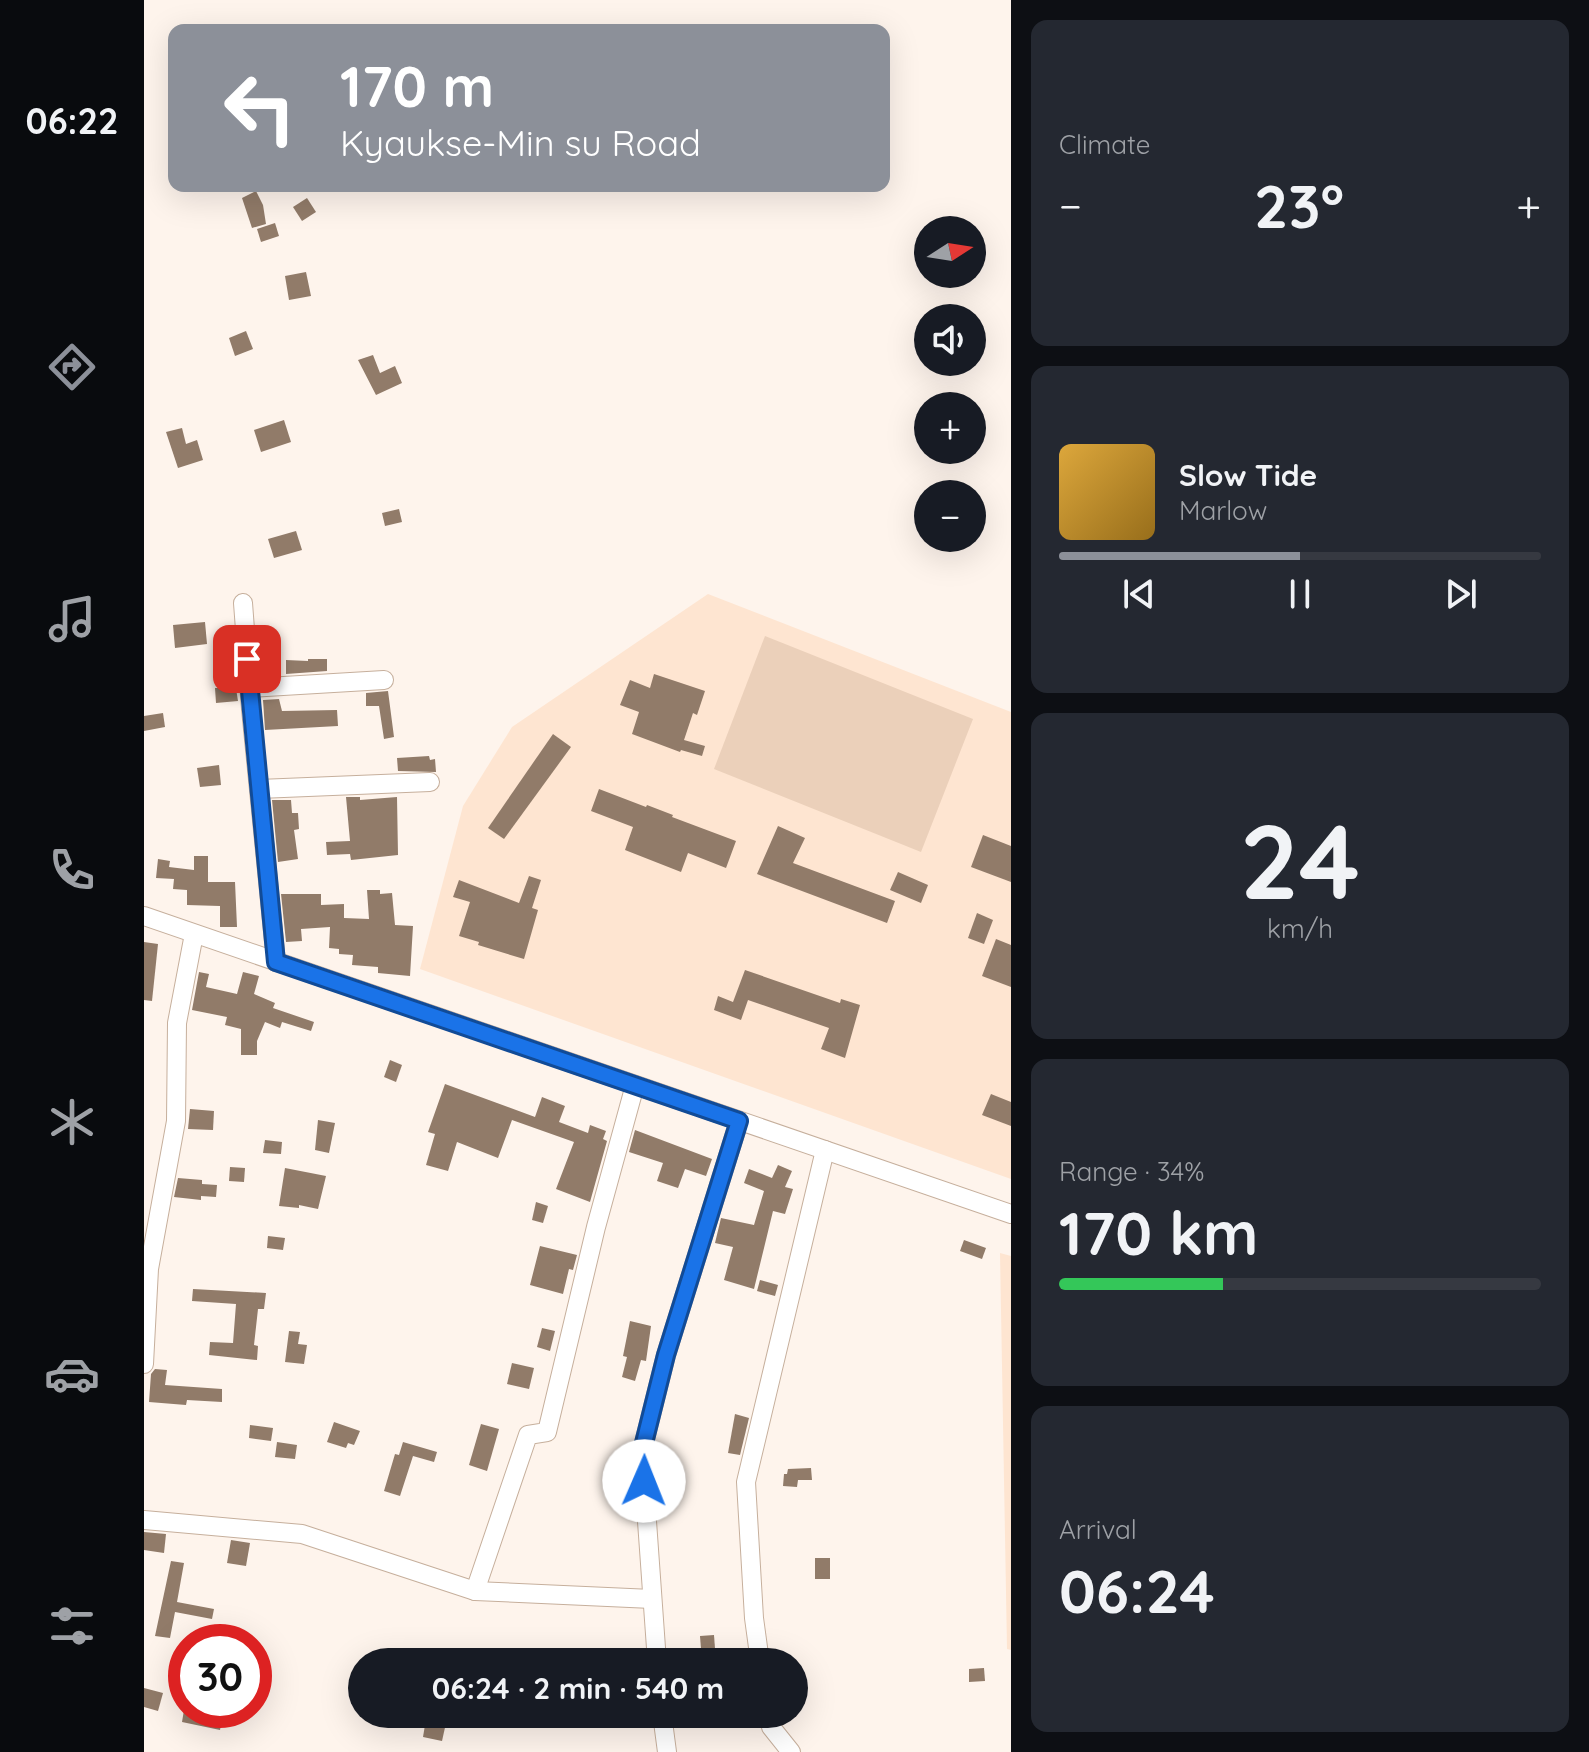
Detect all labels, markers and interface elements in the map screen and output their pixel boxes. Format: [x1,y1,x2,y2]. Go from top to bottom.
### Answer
text: 170 m [340,51,494,121]
icon: left [208,56,312,160]
text: 06:22 [26,98,118,143]
text: Kyaukse-Min su Road [340,120,701,165]
text: Climate [1059,128,1150,161]
text: 23° [1254,168,1344,243]
text: − [1059,178,1082,233]
text: + [1516,178,1541,233]
north arrow [914,216,986,288]
map controls [914,216,986,552]
button: sound [914,304,986,376]
icon: directions [44,339,100,395]
button: + [914,392,986,464]
text: Slow Tide [1179,456,1317,494]
button: − [914,480,986,552]
text: Marlow [1179,494,1267,527]
icon: previous [1117,572,1161,616]
icon: pause [1278,572,1322,616]
icon: next [1439,572,1483,616]
icon: music [44,591,100,647]
pin [213,625,281,693]
icon: arrive [225,637,269,681]
text: 24 [1240,795,1360,925]
icon: phone [44,842,100,898]
text: km/h [1267,912,1333,945]
icon: climate [44,1094,100,1150]
text: Range · 34% [1059,1155,1204,1188]
text: 170 km [1059,1195,1258,1270]
icon: car [44,1346,100,1402]
position arrow [602,1439,686,1523]
text: Arrival [1059,1513,1137,1546]
text: 06:24 [1059,1553,1215,1628]
icon: filters [44,1598,100,1654]
speed limit sign: 30 [168,1624,272,1728]
text: 06:24 · 2 min · 540 m [432,1669,724,1707]

